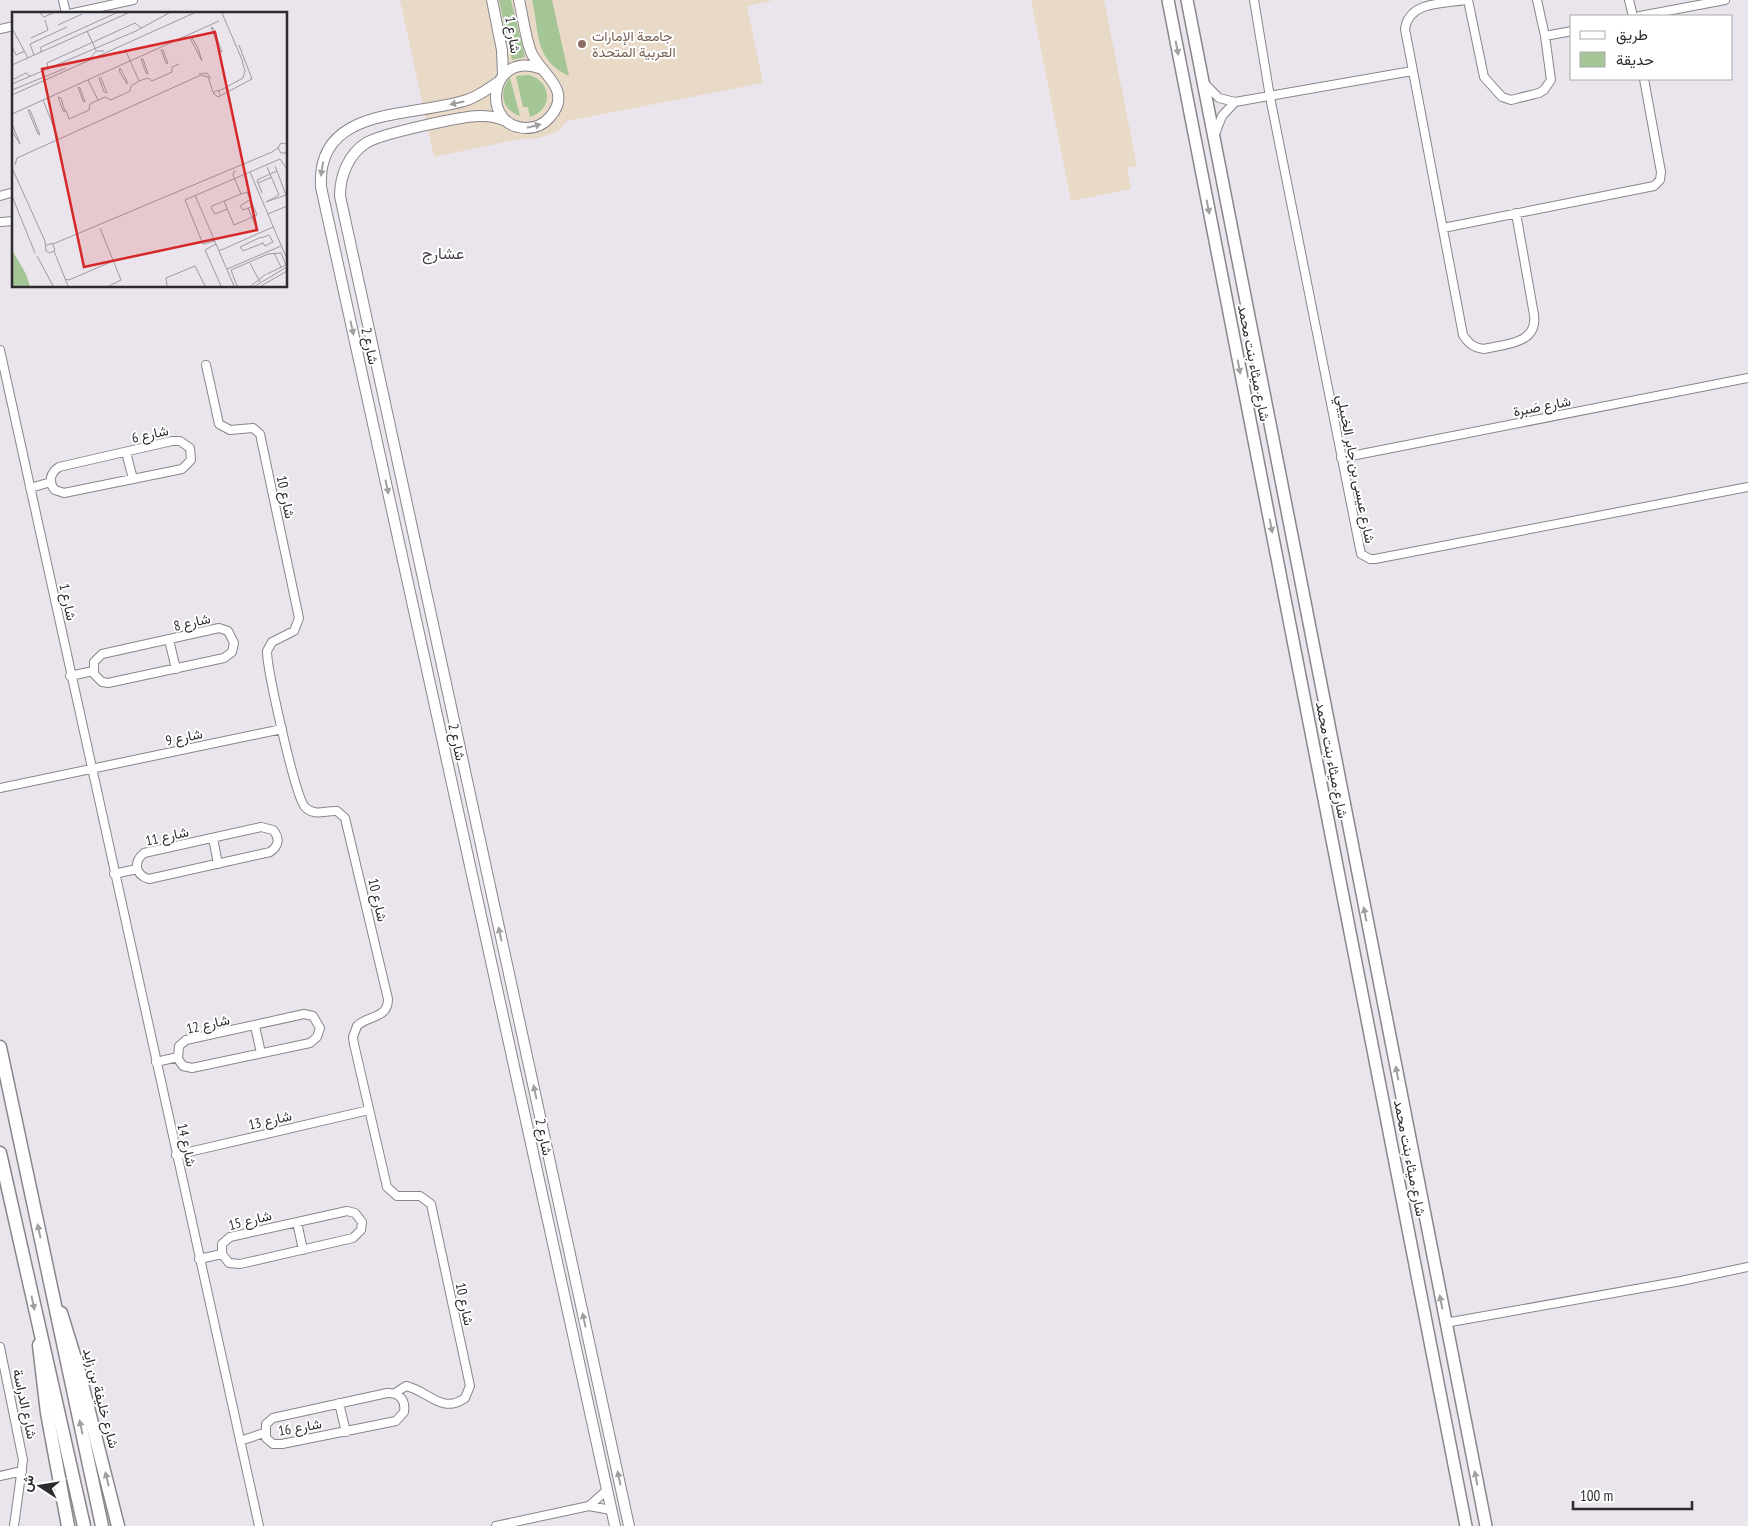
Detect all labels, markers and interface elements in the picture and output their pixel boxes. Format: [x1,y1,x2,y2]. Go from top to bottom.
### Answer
inset map [12,12,288,288]
street label: شارع 1 [499,15,525,55]
legend [1570,15,1733,80]
text: طريق [1616,25,1648,45]
place label: جامعة الإمارات العربية المتحدة [592,27,676,61]
marker: جامعة الإمارات العربية المتحدة [576,38,588,50]
one-way arrow [1173,40,1181,55]
text: حديقة [1616,50,1654,69]
one-way arrow [449,99,464,107]
one-way arrow [526,122,541,130]
one-way arrow [317,161,325,177]
one-way arrow [1204,200,1212,215]
district label: عشارج [422,243,464,265]
street label: شارع ميثاء بنت محمد [1232,303,1274,423]
one-way arrow [348,320,356,336]
street label: شارع 2 [355,326,383,367]
one-way arrow [1236,359,1244,375]
street label: شارع صَبرة [1512,392,1573,422]
street label: شارع عيسى بن جابر الخييلي [1330,393,1379,545]
street label: شارع 6 [130,421,171,449]
street label: شارع 10 [271,474,299,521]
one-way arrow [383,479,391,494]
one-way arrow [1267,519,1275,535]
street label: شارع 1 [53,582,81,623]
street label: شارع 8 [172,609,213,637]
street label: شارع ميثاء بنت محمد [1310,700,1352,820]
street label: شارع 2 [442,722,470,763]
street label: شارع 9 [164,724,205,752]
street label: شارع 11 [144,822,191,852]
street label: شارع 10 [362,877,392,924]
one-way arrow [1361,906,1369,922]
one-way arrow [496,926,504,941]
street label: شارع 12 [185,1010,232,1040]
one-way arrow [1392,1065,1400,1081]
one-way arrow [531,1085,539,1100]
street label: شارع ميثاء بنت محمد [1388,1098,1430,1218]
street label: شارع 13 [247,1106,294,1136]
street label: شارع 2 [529,1117,557,1158]
street label: شارع 14 [171,1122,201,1169]
street label: شارع 15 [227,1206,274,1236]
one-way arrow [35,1224,43,1239]
street label: شارع 10 [450,1281,478,1328]
one-way arrow [1437,1294,1445,1309]
one-way arrow [29,1296,37,1311]
one-way arrow [580,1312,588,1327]
street label: شارع خليفة بن زايد [77,1346,123,1451]
street label: شارع الدراسة [7,1367,41,1441]
street label: شارع 16 [277,1414,323,1442]
one-way arrow [77,1419,85,1435]
north arrow [15,1461,65,1511]
one-way arrow [103,1471,111,1486]
one-way arrow [615,1471,623,1486]
one-way arrow [1472,1471,1480,1486]
text: ش [17,1473,38,1493]
scale bar [1573,1478,1692,1510]
text: 100 m [1580,1486,1613,1505]

